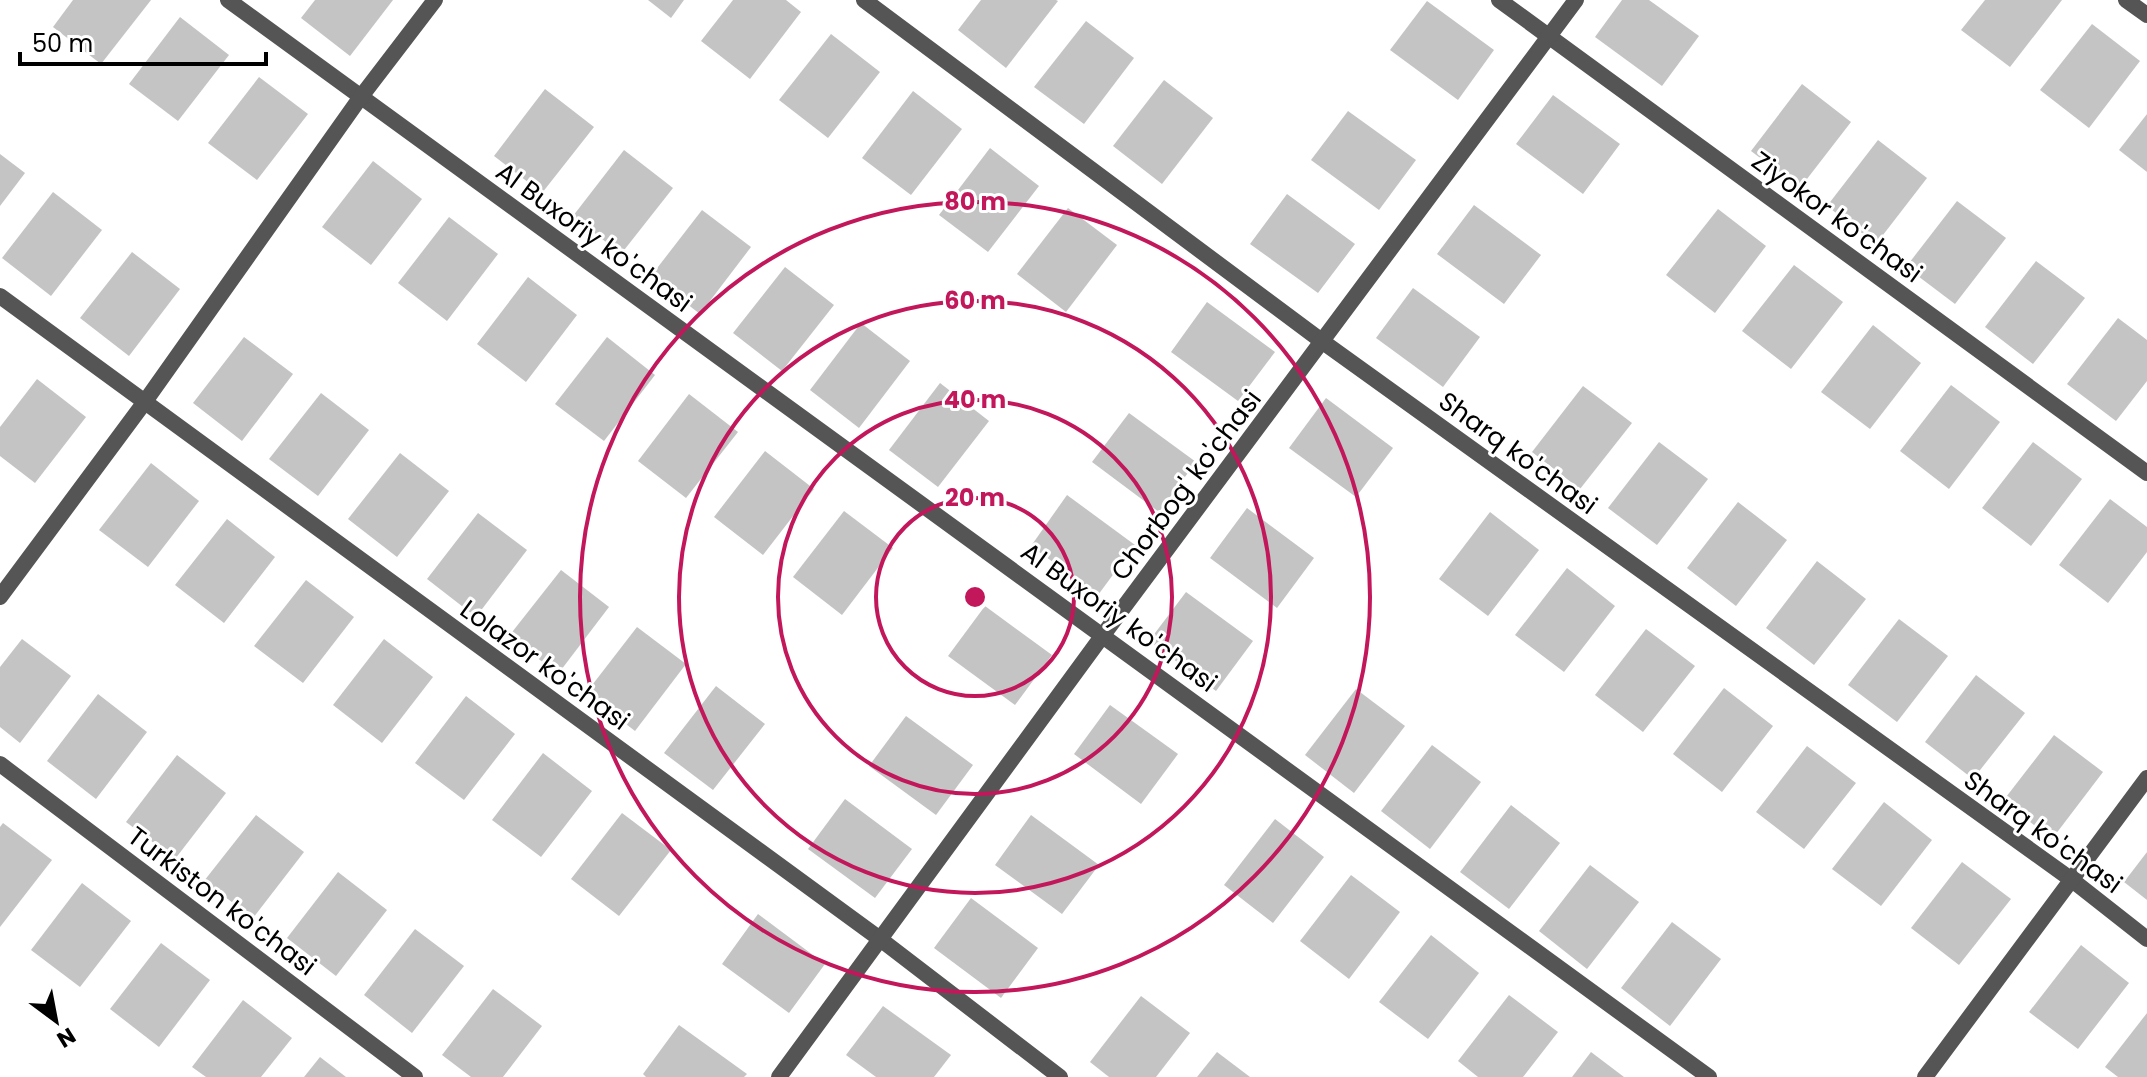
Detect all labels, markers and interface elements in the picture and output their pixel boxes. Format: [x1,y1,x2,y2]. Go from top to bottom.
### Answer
scale bar [20,16,266,66]
text: 50 m [32,27,93,60]
street label: Ziyokor ko'chasi [1744,143,1930,291]
street label: Al Buxoriy ko'chasi [489,154,699,320]
text: 80 m [944,185,1006,218]
text: 60 m [944,284,1006,317]
street label: Chorbog' ko'chasi [1102,382,1270,588]
text: 40 m [944,383,1006,416]
street label: Sharq ko'chasi [1431,383,1605,523]
text: 20 m [945,481,1005,514]
street label: Al Buxoriy ko'chasi [1014,534,1224,700]
centre of rings [961,583,989,611]
street label: Lolazor ko'chasi [453,591,637,739]
street label: Sharq ko'chasi [1956,762,2130,902]
street label: Turkiston ko'chasi [120,818,324,984]
north arrow [16,981,96,1061]
text: N [51,1020,82,1055]

